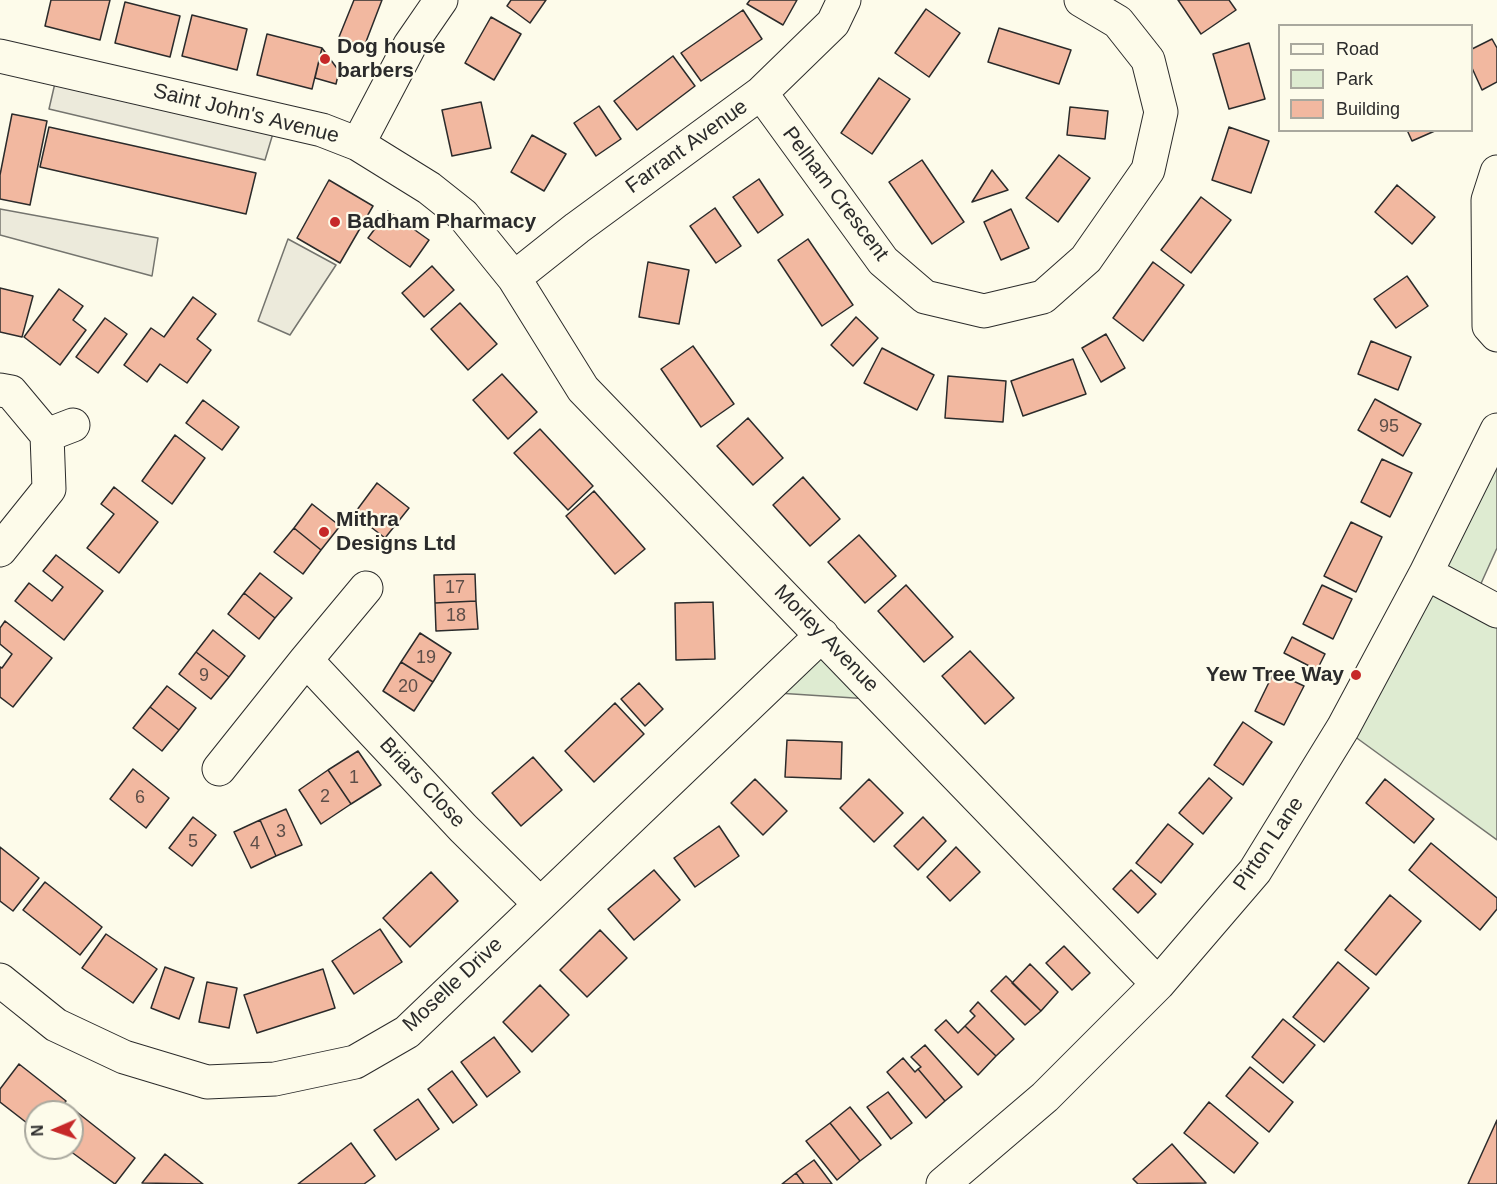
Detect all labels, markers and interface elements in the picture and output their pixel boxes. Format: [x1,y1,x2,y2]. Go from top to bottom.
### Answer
legend [1278,24,1473,132]
place label: Dog house barbers [337,34,445,84]
text: Road [1336,39,1379,59]
marker: Dog house barbers [318,52,332,66]
text: Park [1336,69,1373,89]
street label: Saint John's Avenue [151,79,341,149]
street label: Farrant Avenue [621,94,753,200]
text: Building [1336,99,1400,119]
street label: Pelham Crescent [776,122,894,266]
place label: Badham Pharmacy [347,209,536,235]
marker: Badham Pharmacy [328,215,342,229]
house number: 95 [1379,416,1399,438]
place label: Mithra Designs Ltd [336,507,456,557]
marker: Mithra Designs Ltd [317,525,331,539]
house number: 17 [445,577,465,599]
street label: Morley Avenue [768,580,884,698]
house number: 18 [446,605,466,627]
house number: 19 [416,647,436,669]
place label: Yew Tree Way [1206,662,1344,688]
house number: 9 [199,665,209,687]
marker: Yew Tree Way [1349,668,1363,682]
house number: 20 [398,676,418,698]
street label: Briars Close [374,733,470,833]
house number: 1 [349,767,359,789]
house number: 2 [320,786,330,808]
house number: 6 [135,787,145,809]
street label: Pirton Lane [1229,792,1309,896]
house number: 3 [276,821,286,843]
house number: 5 [188,831,198,853]
house number: 4 [250,833,260,855]
street label: Moselle Drive [398,932,508,1038]
north arrow [24,1100,84,1160]
text: N [29,1125,46,1137]

